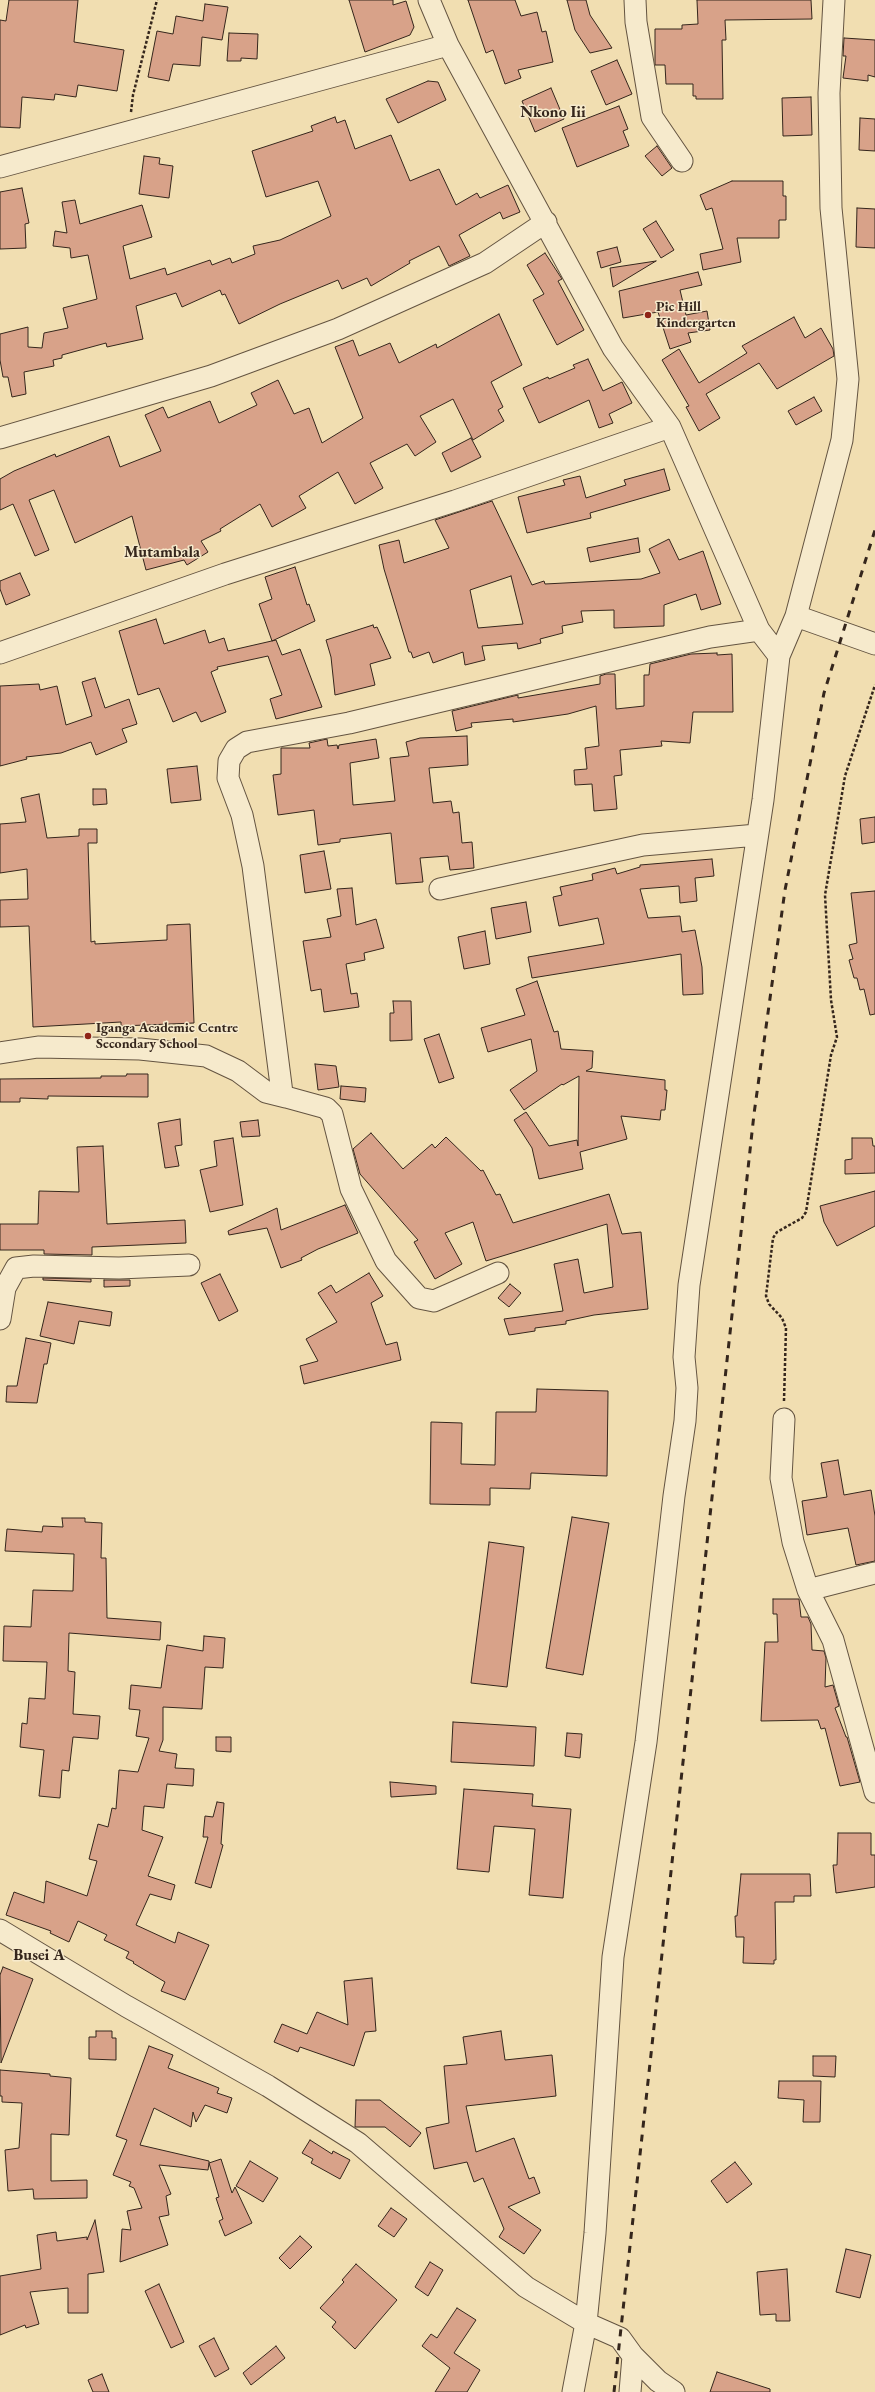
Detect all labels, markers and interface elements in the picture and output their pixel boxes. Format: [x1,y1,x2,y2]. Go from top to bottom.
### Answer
district label: Nkono Iii [520,103,586,123]
place label: Pic Hill Kindergarten [656,299,736,332]
marker: Pic Hill Kindergarten [643,310,653,320]
district label: Mutambala [124,543,200,563]
place label: Iganga Academic Centre Secondary School [96,1020,238,1052]
marker: Iganga Academic Centre Secondary School [83,1031,93,1041]
district label: Busei A [13,1946,65,1966]

